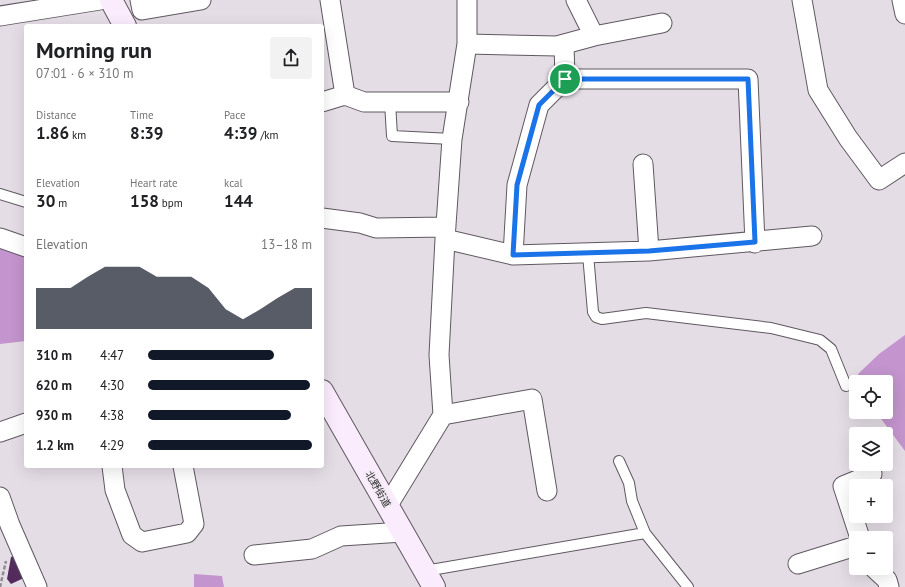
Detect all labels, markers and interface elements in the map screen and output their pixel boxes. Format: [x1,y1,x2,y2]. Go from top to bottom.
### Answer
text: Morning run [36,36,152,64]
button: share [270,37,312,79]
pin [548,62,582,96]
text: 07:01 · 6 × 310 m [36,65,133,82]
icon: arrive [554,68,576,90]
text: Distance [36,108,76,122]
text: Time [130,108,154,122]
text: Pace [224,108,246,122]
text: 1.86 [36,122,69,144]
text: 8:39 [130,122,164,144]
text: 4:39 [224,122,258,144]
text: km [69,128,86,142]
text: /km [258,128,279,142]
text: Elevation [36,176,80,190]
text: Heart rate [130,176,178,190]
text: kcal [224,176,243,190]
text: 30 [36,190,55,212]
text: 158 [130,190,159,212]
text: 144 [224,190,253,212]
text: m [55,196,67,210]
text: bpm [159,196,183,210]
text: Elevation [36,236,88,253]
text: 13–18 m [261,236,312,253]
text: 310 m [36,347,72,364]
text: 4:47 [100,347,124,364]
map controls [849,375,893,575]
button: locate [849,375,893,419]
text: 620 m [36,377,72,394]
text: 4:30 [100,377,124,394]
text: 930 m [36,407,72,424]
text: 4:38 [100,407,124,424]
button: layers [849,427,893,471]
text: 1.2 km [36,437,74,454]
text: 4:29 [100,437,124,454]
street label: 北野街道 [362,468,394,510]
button: + [849,479,893,523]
button: − [849,531,893,575]

